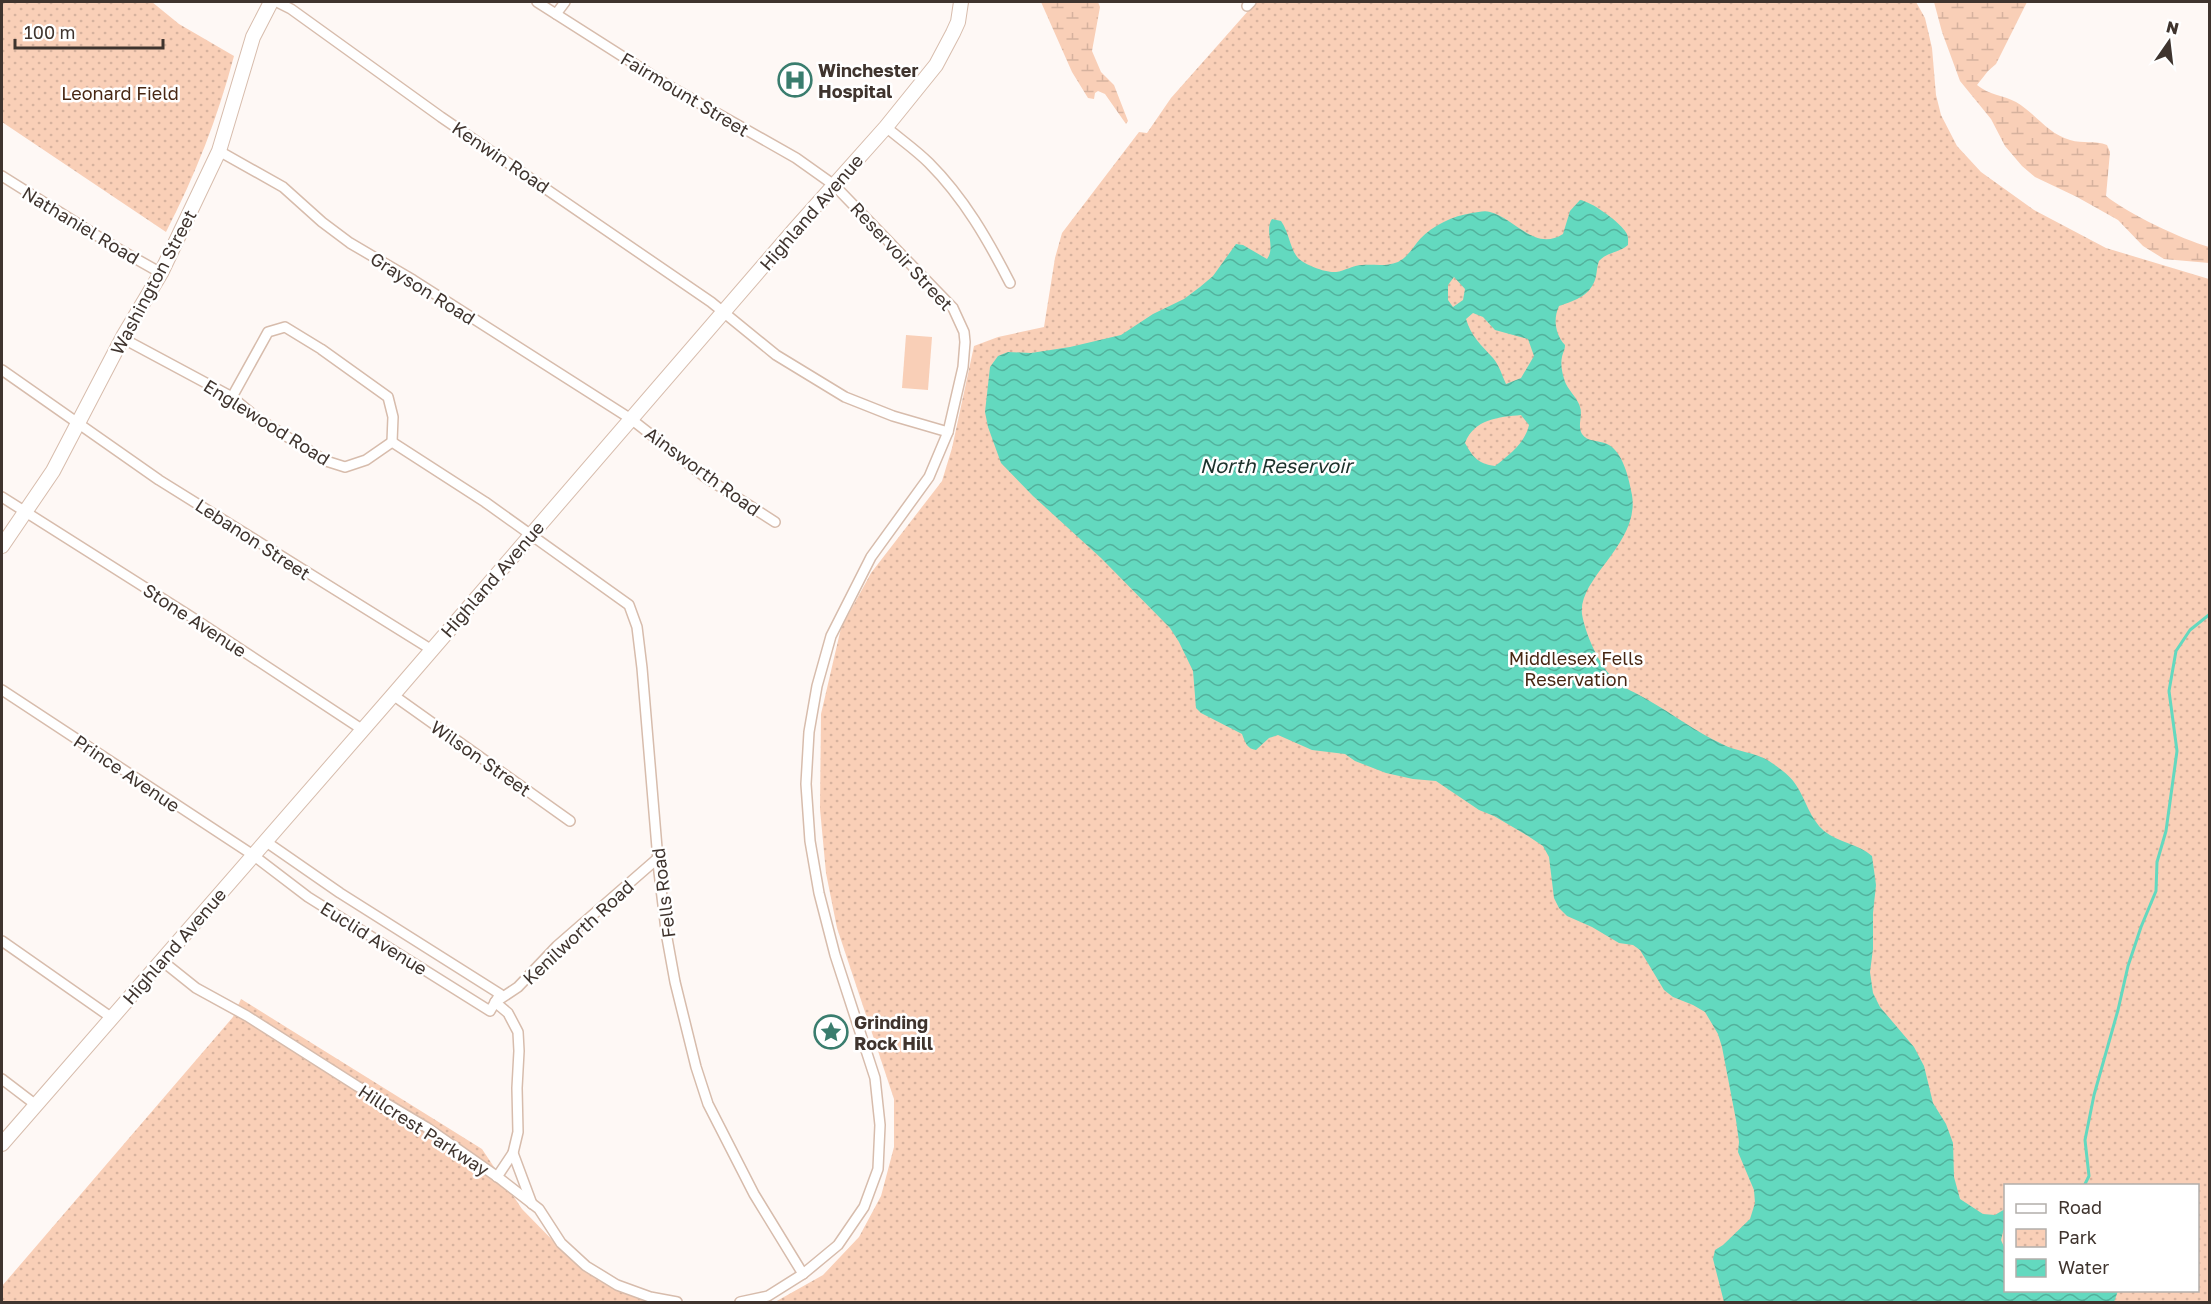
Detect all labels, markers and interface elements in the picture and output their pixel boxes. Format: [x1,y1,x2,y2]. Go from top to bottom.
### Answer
scale bar [15,12,164,50]
north arrow [2139,12,2199,72]
text: N [2164,16,2181,39]
text: 100 m [24,21,75,43]
street label: Fairmount Street [617,47,753,141]
place label: Winchester Hospital [818,59,919,102]
hospital icon: Winchester Hospital [777,62,813,98]
park label: Leonard Field [61,82,179,104]
street label: Kenwin Road [448,116,554,198]
street label: Highland Avenue [755,149,867,275]
street label: Nathaniel Road [18,181,144,269]
street label: Reservoir Street [846,197,958,315]
street label: Washington Street [105,206,201,358]
street label: Grayson Road [367,247,479,329]
street label: Englewood Road [200,374,334,470]
street label: Ainsworth Road [641,422,765,520]
water label: North Reservoir [1200,453,1355,477]
street label: Lebanon Street [191,494,315,584]
street label: Highland Avenue [436,516,548,642]
street label: Stone Avenue [139,578,251,662]
park label: Middlesex Fells Reservation [1509,647,1643,690]
street label: Wilson Street [427,715,535,801]
street label: Prince Avenue [70,729,184,817]
street label: Fells Road [647,847,679,939]
street label: Kenilworth Road [518,875,638,989]
street label: Highland Avenue [118,883,230,1009]
street label: Euclid Avenue [317,897,431,979]
place label: Grinding Rock Hill [854,1011,933,1054]
place icon: Grinding Rock Hill [813,1014,849,1050]
street label: Hillcrest Parkway [355,1080,493,1180]
legend [2004,1184,2199,1292]
text: Road [2058,1196,2102,1218]
text: Park [2058,1226,2097,1248]
text: Water [2058,1256,2109,1278]

